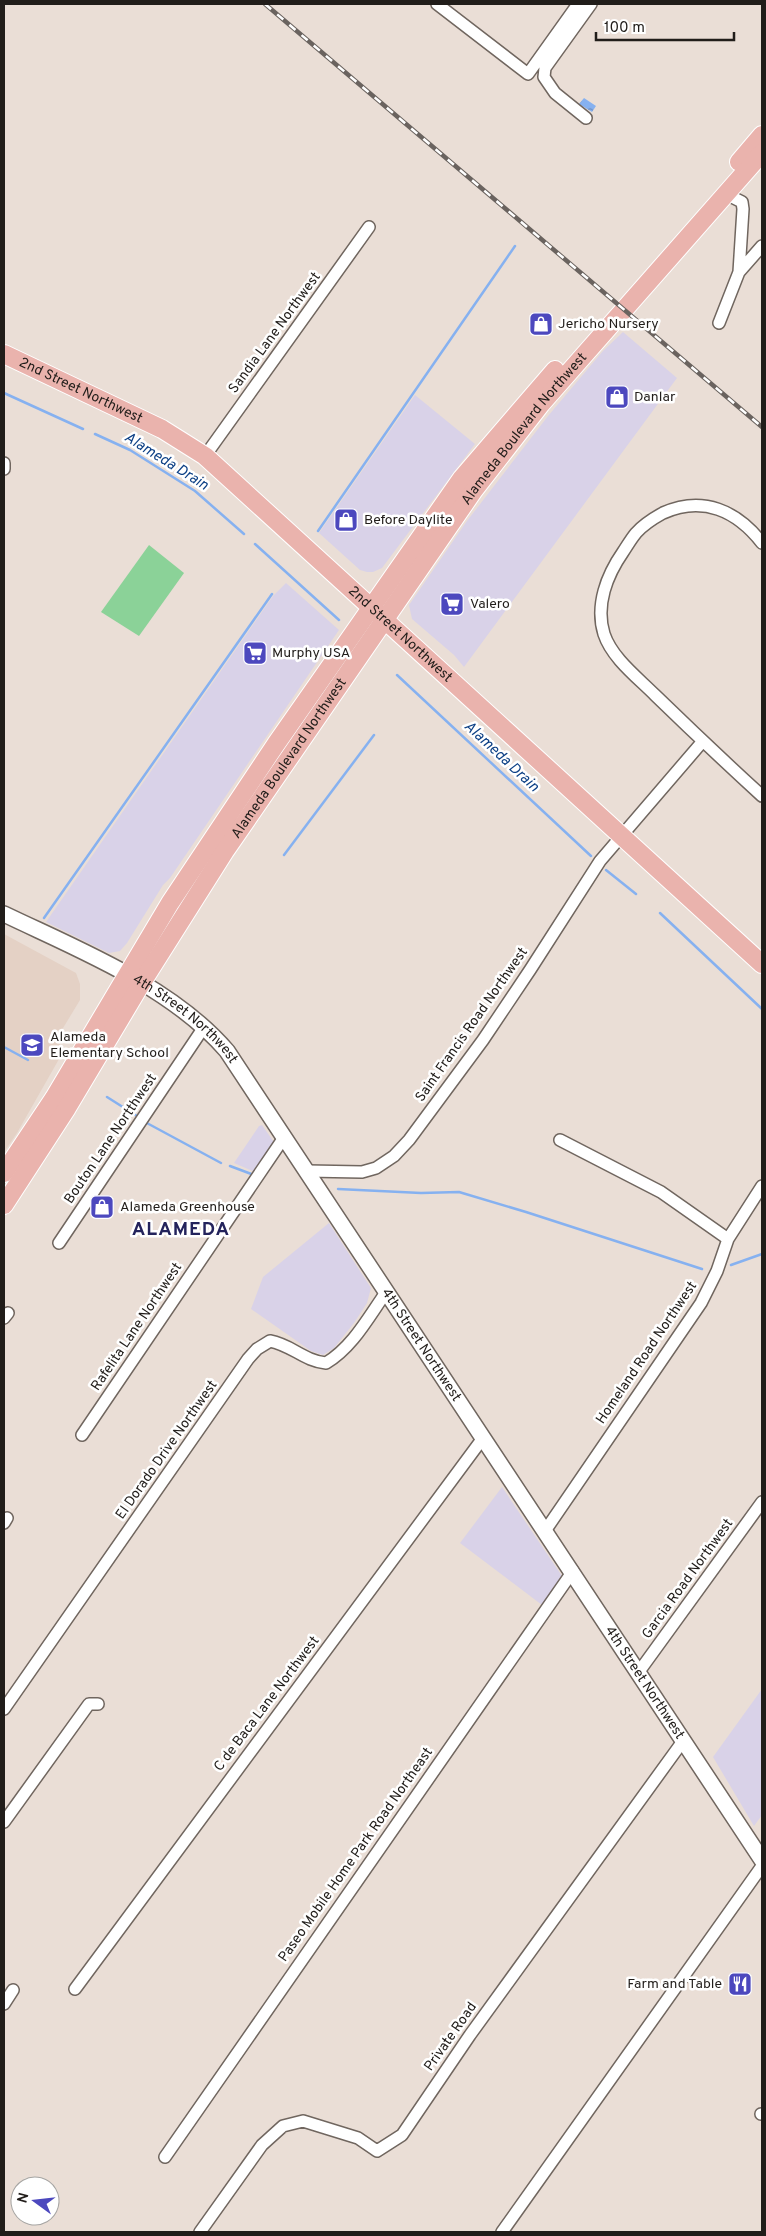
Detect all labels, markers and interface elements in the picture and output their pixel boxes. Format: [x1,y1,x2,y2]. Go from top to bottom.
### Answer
scale bar [596,10,734,42]
text: 100 m [604,19,645,38]
street label: Sandia Lane Northwest [225,269,325,397]
shop icon: Jericho Nursery [528,311,554,337]
place label: Jericho Nursery [558,316,659,333]
street label: Alameda Boulevard Northwest [458,349,591,508]
street label: 2nd Street Northwest [16,354,145,427]
shop icon: Danlar [604,384,630,410]
place label: Danlar [634,389,676,406]
water label: Alameda Drain [120,429,212,495]
shop icon: Before Daylite [333,507,359,533]
place label: Before Daylite [364,512,452,529]
street label: 2nd Street Northwest [345,582,456,686]
supermarket icon: Valero [439,591,465,617]
place label: Valero [470,596,510,613]
supermarket icon: Murphy USA [242,640,268,666]
place label: Murphy USA [272,645,350,662]
street label: Alameda Boulevard Northwest [228,675,350,842]
water label: Alameda Drain [459,717,543,797]
street label: Saint Francis Road Northwest [412,945,532,1105]
street label: 4th Street Northwest [130,971,241,1067]
place label: Alameda Elementary School [50,1029,169,1062]
school or university icon: Alameda Elementary School [19,1032,45,1058]
street label: Bouton Lane Nortthwest [61,1071,161,1207]
shop icon: Alameda Greenhouse [89,1194,115,1220]
place label: Alameda Greenhouse [120,1199,255,1216]
district label: ALAMEDA [132,1218,230,1242]
street label: Rafelita Lane Northwest [88,1260,186,1394]
street label: Homeland Road Northwest [593,1278,701,1428]
street label: 4th Street Northwest [378,1285,465,1405]
street label: El Dorado Drive Northwest [113,1377,221,1523]
street label: Garcia Road Northwest [639,1516,737,1642]
street label: 4th Street Northwest [601,1623,688,1742]
street label: C de Baca Lane Northwest [211,1633,323,1775]
street label: Paseo Mobile Home Park Road Northeast [275,1745,437,1965]
restaurant icon: Farm and Table [727,1971,753,1997]
place label: Farm and Table [627,1976,722,1993]
street label: Private Road [421,1999,481,2075]
north arrow [10,2176,60,2226]
text: N [14,2191,33,2205]

